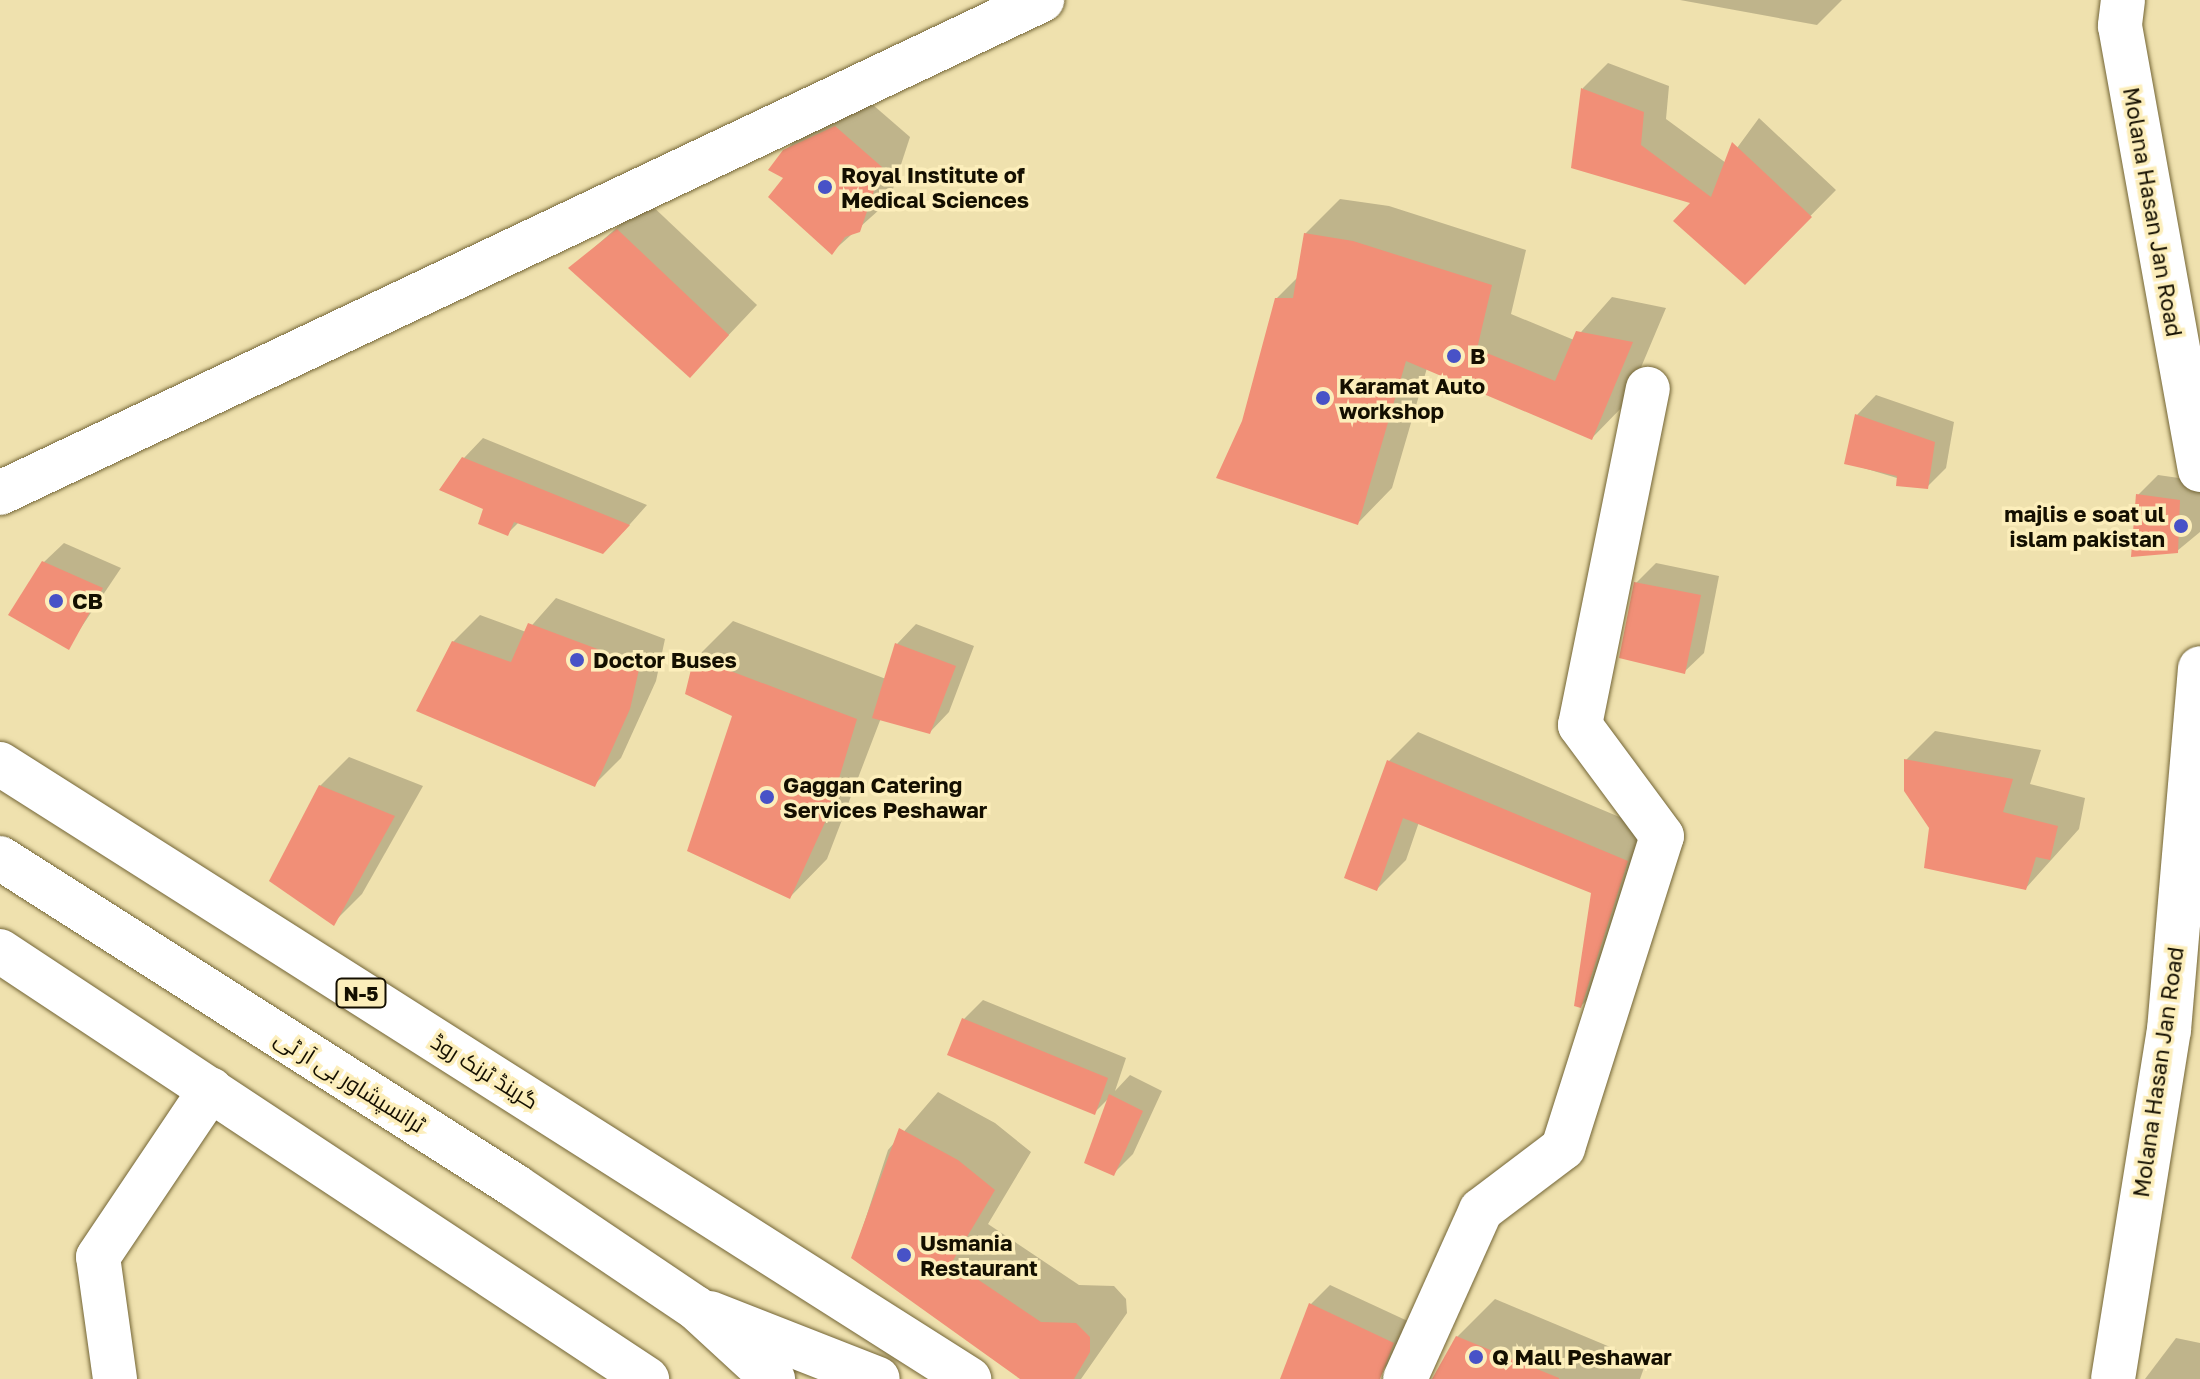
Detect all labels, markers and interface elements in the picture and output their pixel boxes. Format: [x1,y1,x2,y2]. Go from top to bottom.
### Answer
street label: Molana Hasan Jan Road [2118,85,2188,339]
place label: Royal Institute of Medical Sciences [841,161,1029,212]
marker: Royal Institute of Medical Sciences [816,178,834,196]
place label: B [1470,343,1486,369]
marker: B [1445,347,1463,365]
place label: Karamat Auto workshop [1339,372,1485,424]
marker: Karamat Auto workshop [1314,389,1332,407]
place label: majlis e soat ul islam pakistan [2004,500,2165,552]
marker: majlis e soat ul islam pakistan [2172,517,2190,535]
place label: CB [72,588,103,614]
marker: CB [47,592,65,610]
place label: Doctor Buses [593,647,737,673]
marker: Doctor Buses [568,651,586,669]
place label: Gaggan Catering Services Peshawar [783,771,987,822]
marker: Gaggan Catering Services Peshawar [758,788,776,806]
street label: Molana Hasan Jan Road [2127,945,2189,1199]
road number: N-5 [335,977,387,1009]
street label: ٹرانسپشاور بی آر ٹی [270,1024,430,1138]
street label: گرینڈ ٹرنک روڈ [427,1028,543,1114]
place label: Usmania Restaurant [920,1229,1038,1280]
marker: Usmania Restaurant [895,1246,913,1264]
place label: Q Mall Peshawar [1492,1344,1672,1370]
marker: Q Mall Peshawar [1467,1348,1485,1366]

